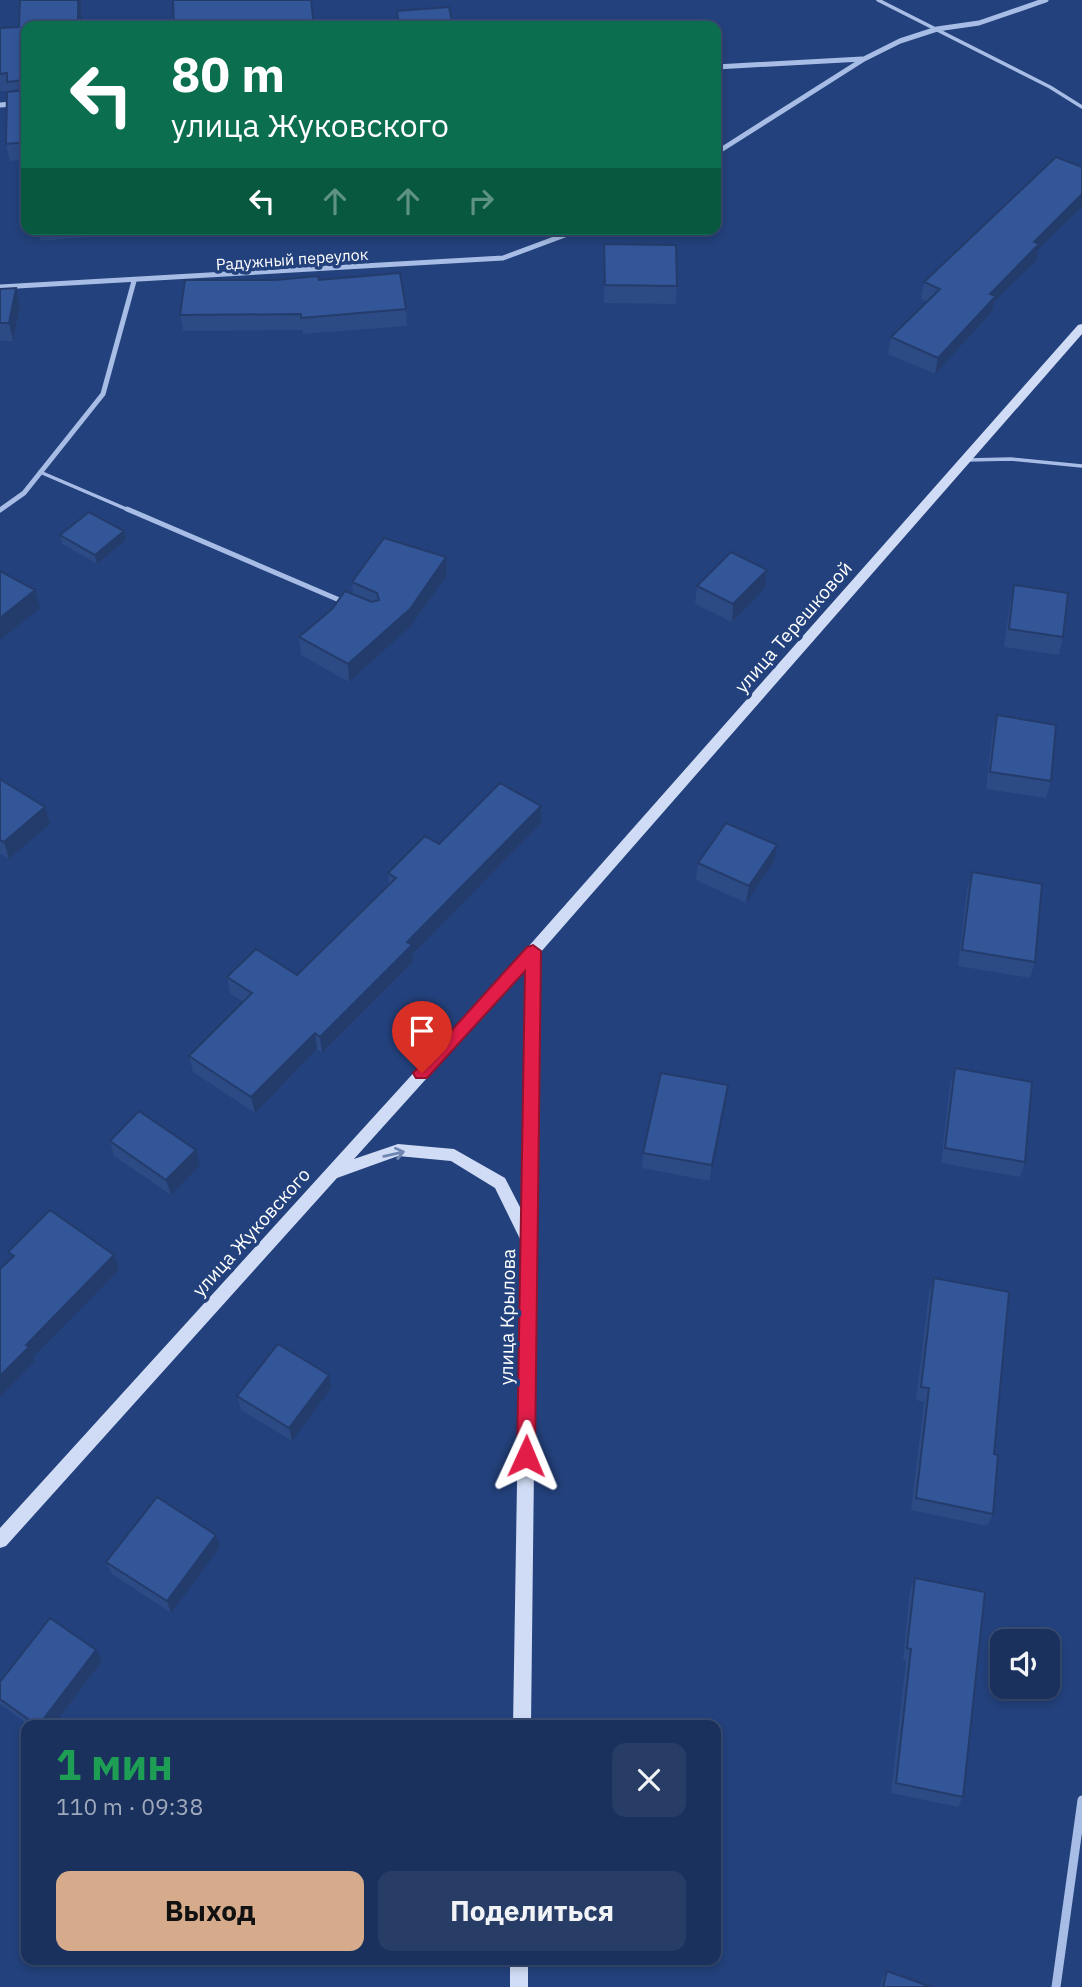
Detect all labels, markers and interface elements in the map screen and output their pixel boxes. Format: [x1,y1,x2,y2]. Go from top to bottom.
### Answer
text: 80 m [171,42,285,105]
icon: left [56,49,147,140]
text: улица Жуковского [171,104,449,146]
icon: left [243,182,281,220]
icon: ahead [316,182,354,220]
icon: ahead [389,182,427,220]
icon: right [462,182,500,220]
street label: Радужный переулок [215,244,369,274]
street label: улица Терешковой [729,556,857,698]
pin [392,1001,452,1073]
icon: arrive [403,1012,441,1050]
one-way arrow [382,1146,404,1159]
street label: улица Жуковского [187,1163,315,1301]
street label: улица Крылова [494,1249,520,1385]
position arrow [489,1419,563,1493]
map controls [990,1629,1060,1699]
button: sound [990,1629,1060,1699]
text: 1 мин [56,1737,173,1792]
button: close [612,1743,686,1817]
text: 110 m · 09:38 [56,1791,203,1821]
button: Выход [56,1871,364,1951]
button: Поделиться [378,1871,686,1951]

